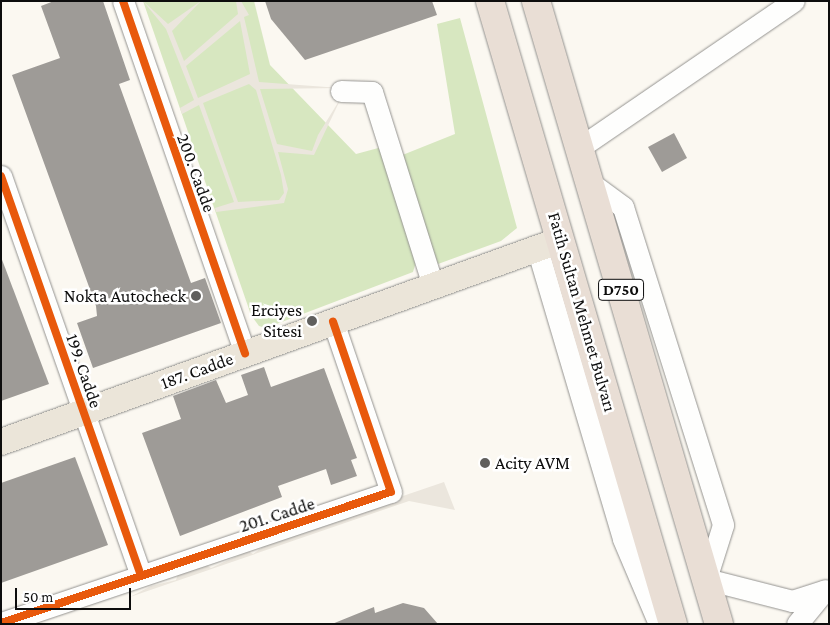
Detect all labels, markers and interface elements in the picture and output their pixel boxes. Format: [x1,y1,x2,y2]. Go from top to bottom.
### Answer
street label: 200. Cadde [172,131,220,215]
street label: Fatih Sultan Mehmet Bulvarı [543,210,621,414]
road number: D750 [597,276,645,304]
place label: Nokta Autocheck [64,285,186,307]
marker: Nokta Autocheck [190,290,202,302]
place label: Erciyes Sitesi [251,300,302,342]
marker: Erciyes Sitesi [306,315,318,327]
street label: 199. Cadde [61,331,107,411]
street label: 187. Cadde [158,348,236,394]
place label: Acity AVM [495,452,570,474]
marker: Acity AVM [479,457,491,469]
street label: 201. Cadde [237,493,317,537]
scale bar [18,578,134,610]
text: 50 m [23,589,53,605]

